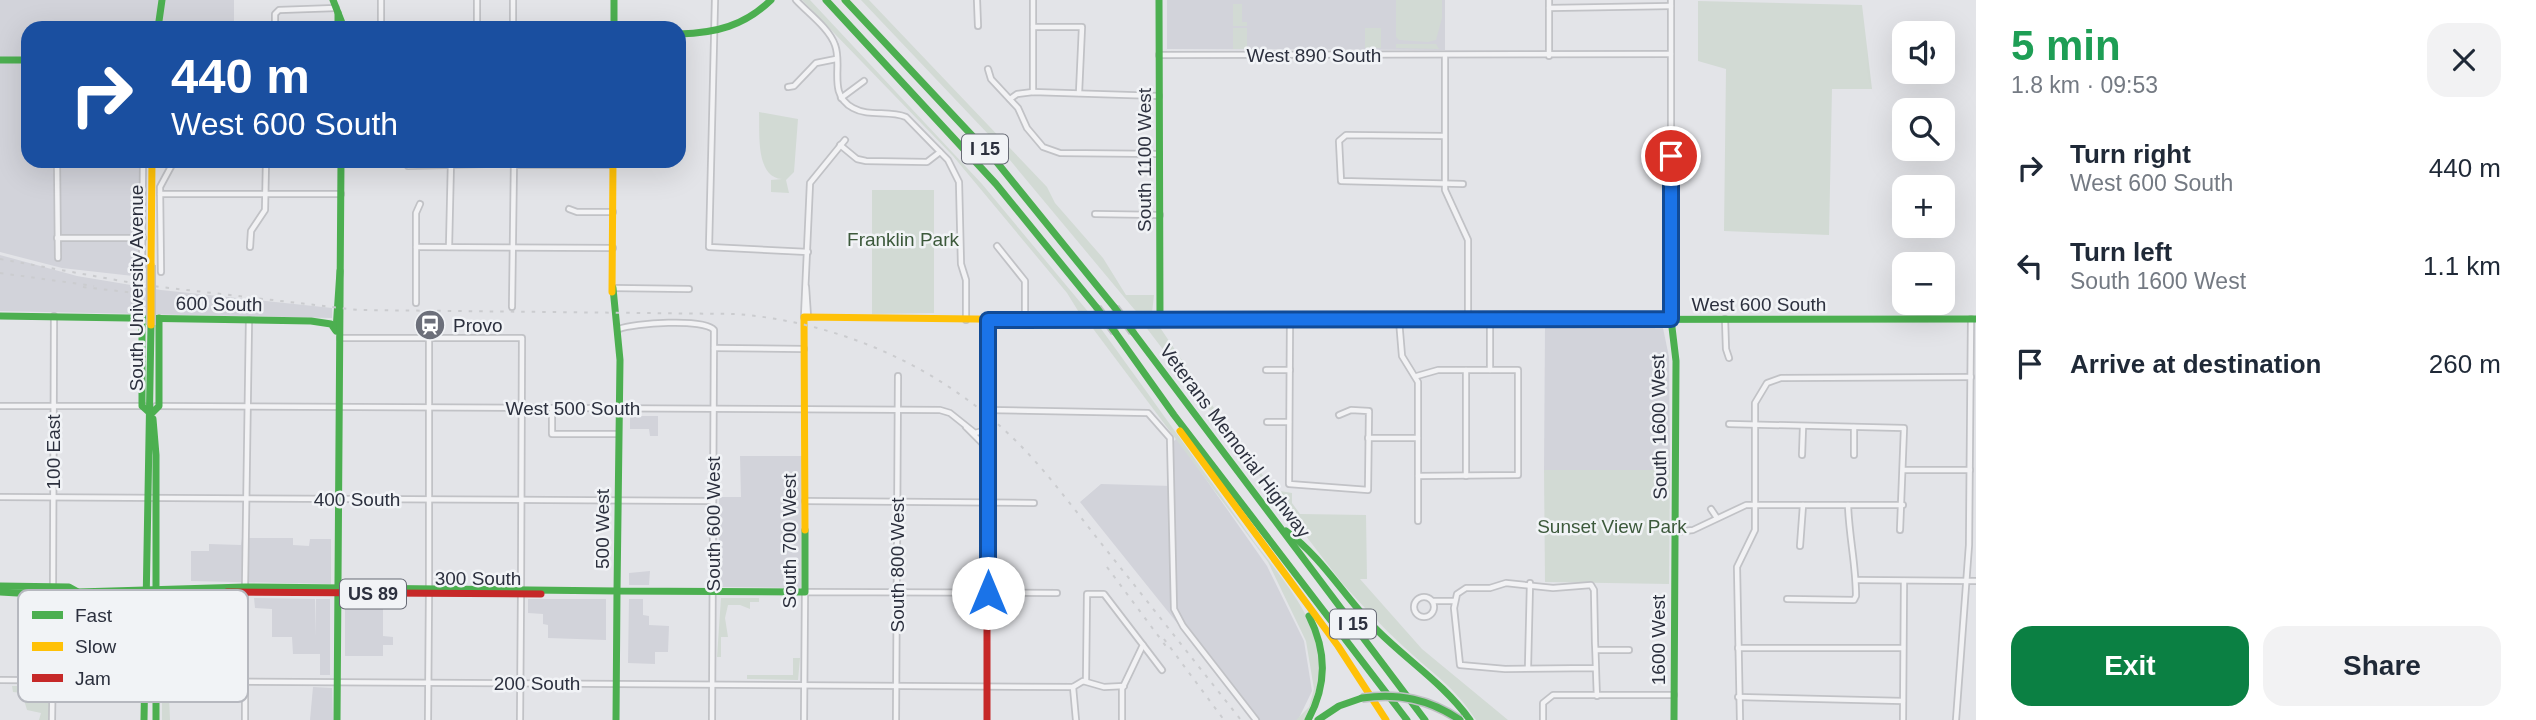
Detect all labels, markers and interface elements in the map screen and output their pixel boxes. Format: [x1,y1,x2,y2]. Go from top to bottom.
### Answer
map controls [1892,21,1955,315]
button: sound [1892,21,1955,84]
text: 5 min [2011,22,2121,69]
button: close [2427,23,2501,97]
street label: West 890 South [1247,45,1381,66]
icon: right [56,49,147,140]
text: 440 m [171,49,310,103]
text: 1.8 km · 09:53 [2011,72,2158,98]
street label: South 1100 West [1134,87,1155,232]
button: search [1892,98,1955,161]
text: West 600 South [171,106,398,142]
pin [1641,126,1701,186]
road number: I 15 [962,134,1008,164]
icon: arrive [1652,137,1690,175]
text: Turn right [2070,139,2191,169]
icon: right [2011,149,2049,187]
text: 440 m [2429,153,2501,183]
text: West 600 South [2070,170,2233,196]
button: + [1892,175,1955,238]
street label: South University Avenue [126,185,147,391]
park label: Franklin Park [847,229,959,250]
text: Turn left [2070,237,2172,267]
icon: left [2011,247,2049,285]
text: 1.1 km [2423,251,2501,281]
button: − [1892,252,1955,315]
text: South 1600 West [2070,268,2246,294]
street label: 600 South [176,293,262,315]
street label: West 600 South [1692,294,1826,315]
station icon: Provo [413,308,447,342]
place label: Provo [453,315,503,336]
street label: Veterans Memorial Highway [1155,340,1315,542]
icon: arrive [2011,345,2049,383]
text: Arrive at destination [2070,349,2321,379]
text: 260 m [2429,349,2501,379]
street label: South 1600 West [1647,353,1671,500]
street label: West 500 South [506,398,640,419]
street label: 100 East [43,414,64,490]
street label: South 600 West [703,456,724,591]
street label: South 700 West [779,473,800,608]
street label: 500 West [592,488,613,569]
street label: 400 South [314,489,400,510]
street label: South 800 West [887,497,908,632]
park label: Sunset View Park [1537,516,1687,537]
position arrow [951,556,1025,630]
street label: 300 South [435,568,521,589]
road number: US 89 [340,580,406,608]
legend [18,590,248,702]
street label: 1600 West [1648,594,1669,685]
text: Fast [75,605,113,626]
road number: I 15 [1330,610,1376,638]
button: Exit [2011,626,2249,706]
button: Share [2263,626,2501,706]
text: Slow [75,636,116,657]
text: Jam [75,668,111,689]
street label: 200 South [494,673,580,694]

